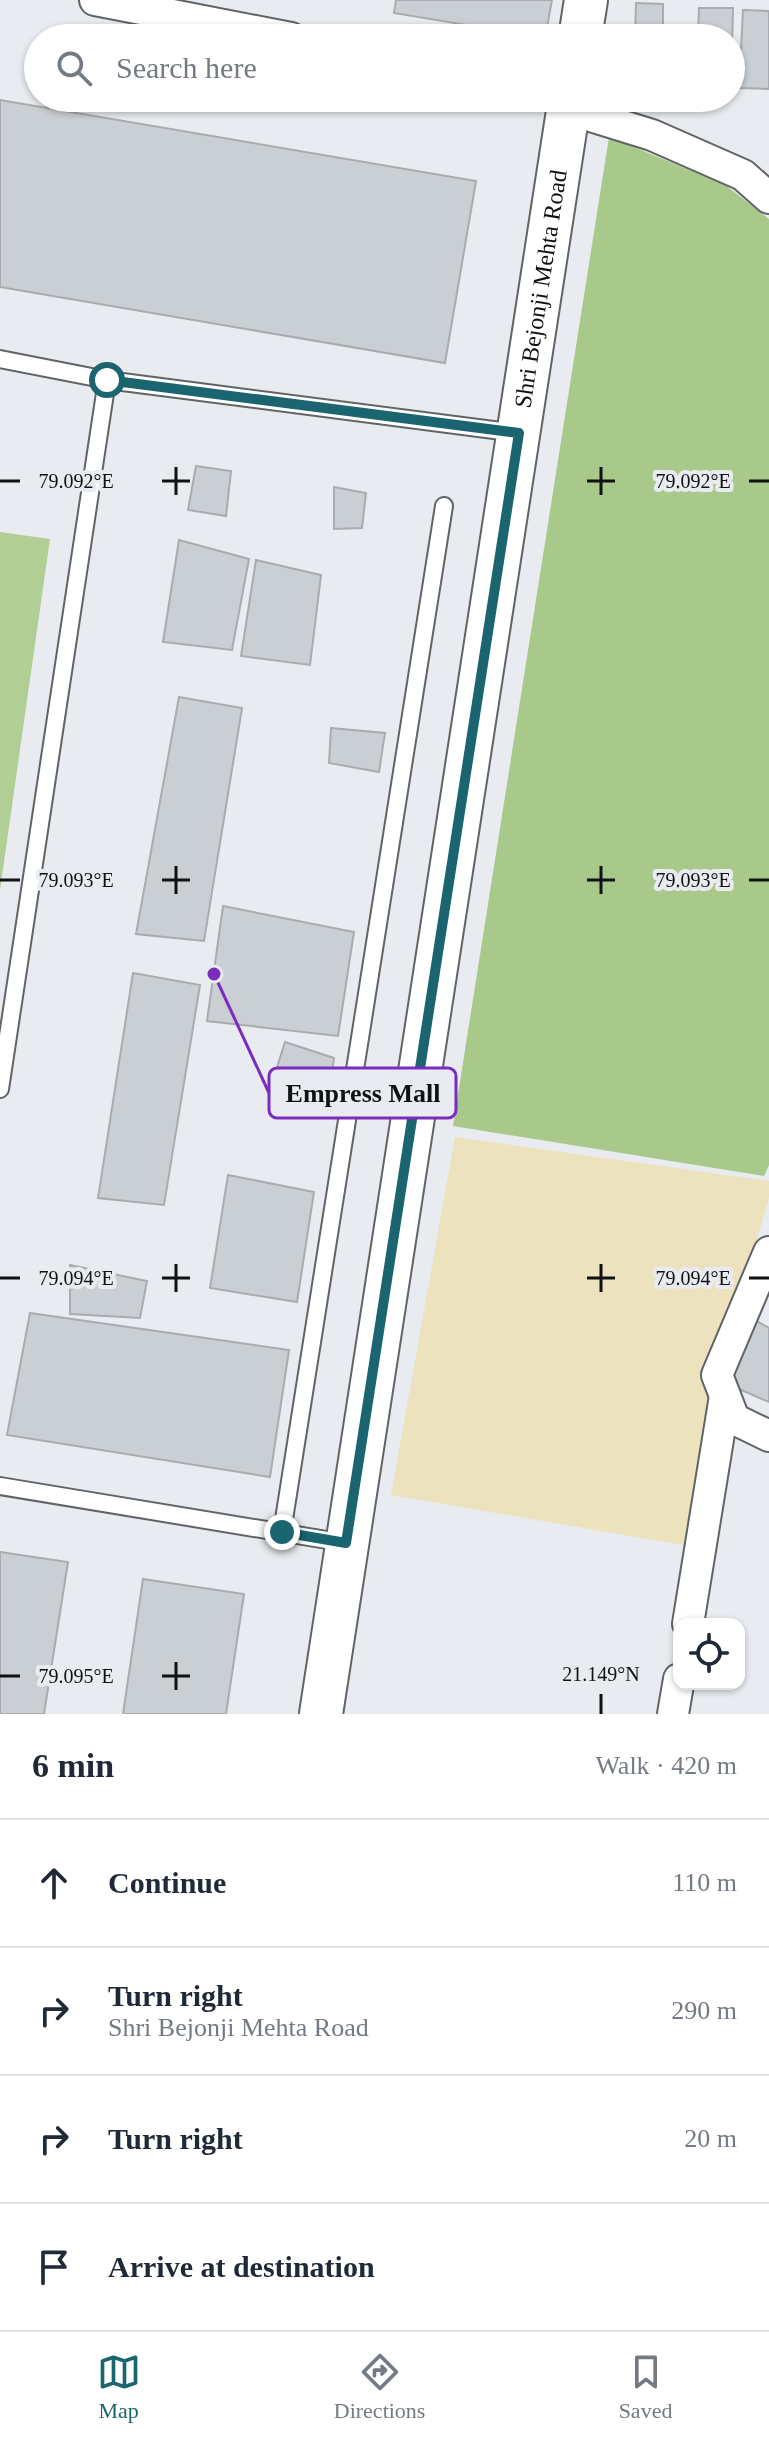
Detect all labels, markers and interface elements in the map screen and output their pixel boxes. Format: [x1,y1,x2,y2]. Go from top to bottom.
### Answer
search box [24,24,745,112]
icon: search [52,46,96,90]
text: Search here [116,51,257,84]
street label: Shri Bejonji Mehta Road [509,168,572,410]
route start [89,362,125,398]
text: 79.092°E [38,470,114,492]
text: 79.092°E [655,470,731,492]
text: 79.093°E [38,869,114,891]
text: 79.093°E [655,869,731,891]
callout: Empress Mall [269,1068,456,1118]
text: Empress Mall [286,1079,440,1108]
text: 79.094°E [38,1267,114,1289]
text: 79.094°E [655,1267,731,1289]
route end [264,1514,300,1550]
map controls [673,1618,745,1690]
button: locate [673,1618,745,1690]
text: 21.149°N [562,1663,640,1685]
text: 79.095°E [38,1665,114,1687]
text: 6 min [32,1747,114,1784]
text: Walk · 420 m [595,1751,737,1780]
icon: ahead [32,1861,76,1905]
text: Continue [108,1866,226,1899]
text: 110 m [672,1868,737,1897]
text: Turn right [108,1979,243,2012]
icon: right [32,1989,76,2033]
text: 290 m [671,1996,737,2025]
text: Shri Bejonji Mehta Road [108,2013,369,2042]
icon: right [32,2117,76,2161]
text: Turn right [108,2122,243,2155]
text: 20 m [684,2124,737,2153]
icon: arrive [32,2245,76,2289]
text: Arrive at destination [108,2250,375,2283]
tab: Map [97,2350,141,2424]
tab: Directions [334,2350,425,2424]
tab: Saved [619,2350,672,2424]

